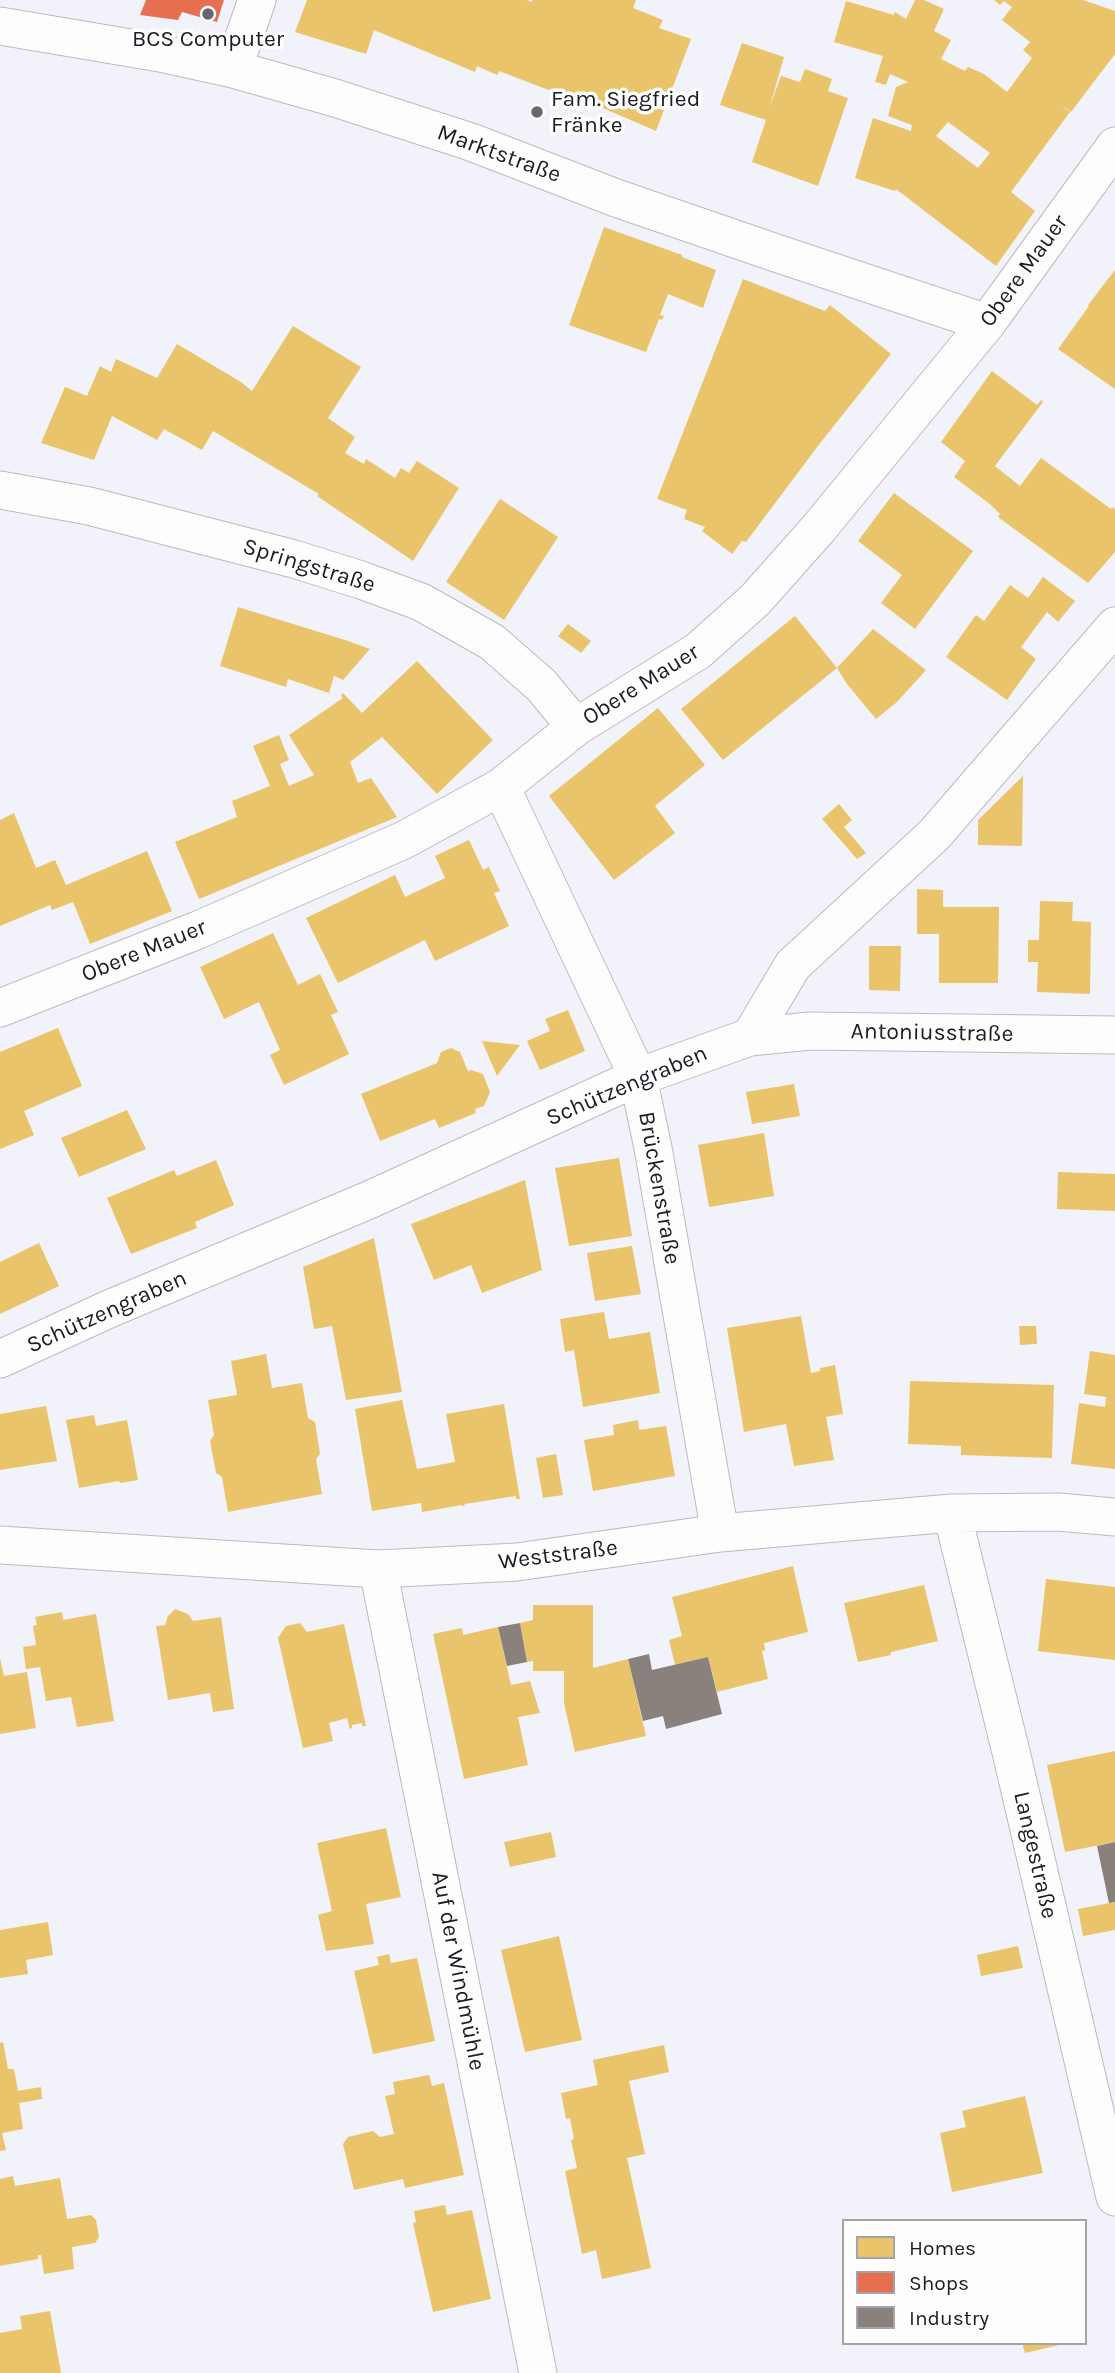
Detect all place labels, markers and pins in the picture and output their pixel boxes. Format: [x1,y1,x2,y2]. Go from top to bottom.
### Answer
marker: BCS Computer [200,6,216,22]
place label: BCS Computer [132,25,284,53]
place label: Fam. Siegfried Fränke [551,85,700,139]
marker: Fam. Siegfried Fränke [529,104,545,120]

